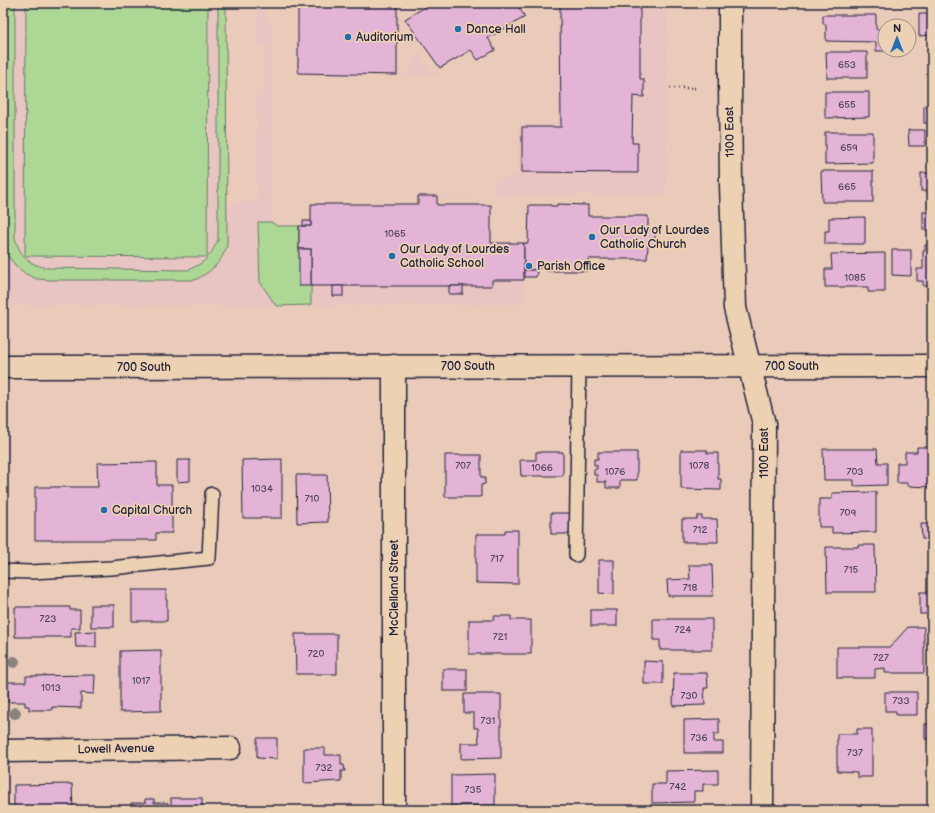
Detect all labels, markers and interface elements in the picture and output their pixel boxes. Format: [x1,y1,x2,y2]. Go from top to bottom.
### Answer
north arrow [877,18,917,58]
place label: Dance Hall [466,22,526,37]
text: N [893,22,901,35]
marker: Dance Hall [453,24,463,34]
place label: Auditorium [356,30,414,45]
marker: Auditorium [343,32,353,42]
house number: 653 [838,59,856,71]
house number: 655 [838,99,856,111]
street label: 1100 East [722,106,738,158]
house number: 659 [840,142,858,154]
house number: 665 [838,181,856,193]
place label: Our Lady of Lourdes Catholic Church [600,223,709,252]
house number: 1065 [384,228,406,240]
marker: Our Lady of Lourdes Catholic Church [587,232,597,242]
place label: Our Lady of Lourdes Catholic School [400,242,509,271]
marker: Our Lady of Lourdes Catholic School [387,251,397,261]
place label: Parish Office [537,259,605,274]
marker: Parish Office [524,261,534,271]
house number: 1085 [844,272,866,284]
street label: 700 South [441,359,495,374]
street label: 700 South [765,359,819,374]
street label: 700 South [117,360,171,375]
street label: 1100 East [757,427,772,478]
house number: 707 [455,460,471,472]
house number: 1078 [689,460,709,472]
house number: 1066 [531,462,553,474]
house number: 1076 [605,466,625,478]
house number: 703 [847,466,863,478]
house number: 1034 [251,483,273,495]
house number: 710 [305,493,319,505]
place label: Capital Church [112,503,192,518]
marker: Capital Church [99,505,109,515]
house number: 709 [840,507,857,519]
house number: 712 [693,524,707,536]
street label: McClelland Street [387,539,402,636]
house number: 717 [490,553,504,565]
house number: 715 [844,564,859,576]
house number: 718 [683,582,697,594]
house number: 723 [40,613,56,625]
house number: 724 [675,624,691,636]
house number: 721 [493,631,507,643]
house number: 720 [308,648,324,660]
house number: 727 [873,652,889,664]
house number: 1017 [132,675,150,687]
house number: 1013 [41,682,61,694]
house number: 730 [681,690,698,702]
house number: 733 [892,695,910,707]
house number: 731 [481,715,496,727]
house number: 736 [690,732,708,744]
street label: Lowell Avenue [77,741,155,757]
house number: 737 [847,747,863,759]
house number: 732 [316,762,333,774]
house number: 742 [670,781,687,793]
house number: 735 [465,784,482,796]

